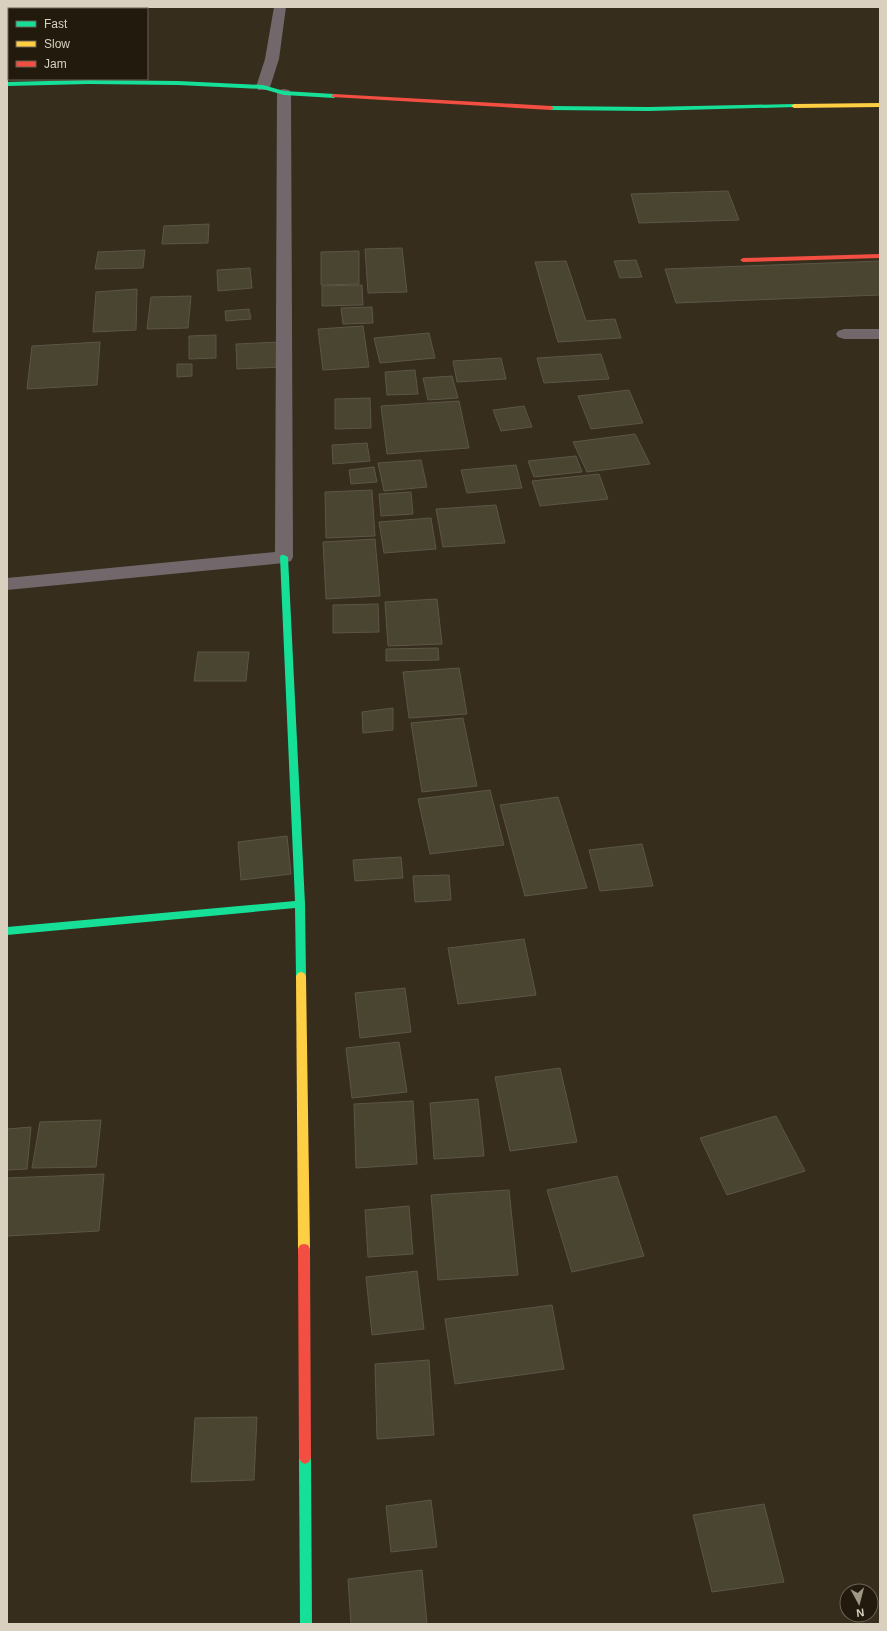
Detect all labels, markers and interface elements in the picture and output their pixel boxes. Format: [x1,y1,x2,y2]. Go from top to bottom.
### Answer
legend [8,8,148,80]
text: Fast [44,17,68,31]
text: Slow [44,37,70,51]
text: Jam [44,57,67,71]
north arrow [839,1583,879,1623]
text: N [855,1606,865,1619]

